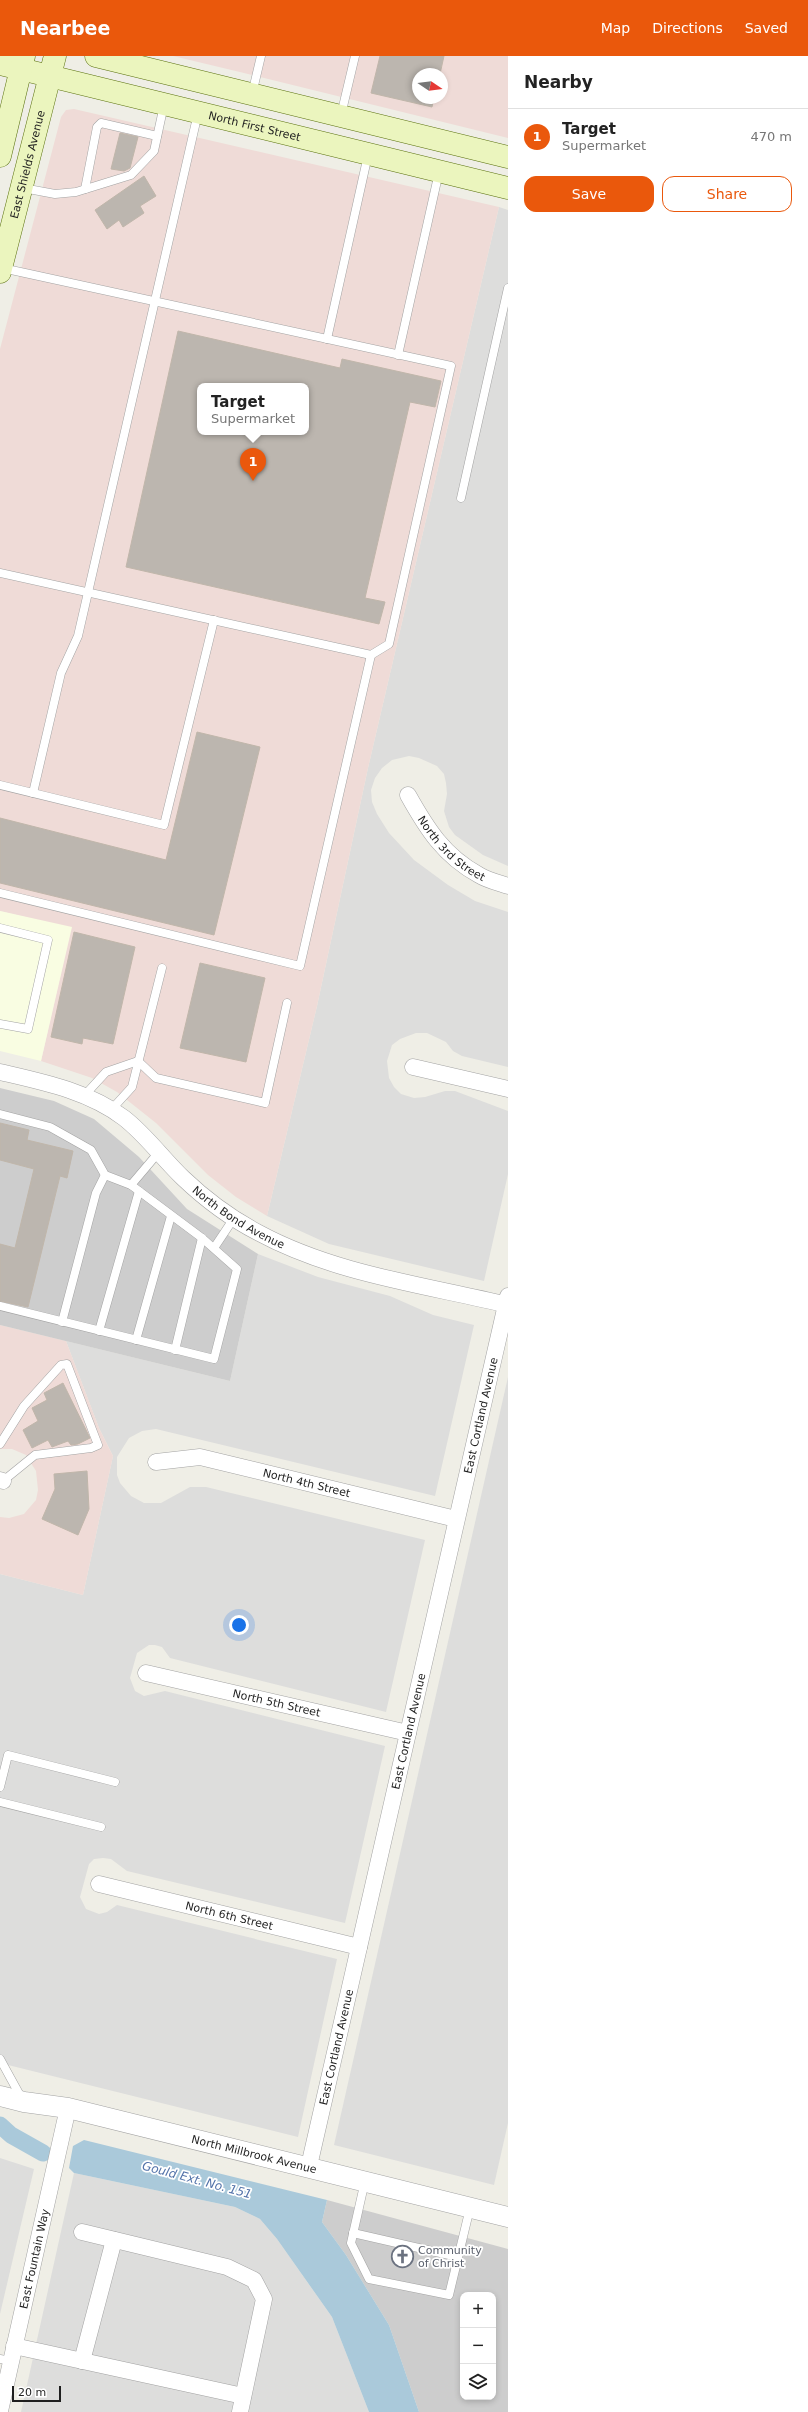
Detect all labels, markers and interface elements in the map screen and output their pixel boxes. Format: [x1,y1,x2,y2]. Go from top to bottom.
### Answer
text: Nearbee [20,17,110,39]
text: Map [601,20,630,36]
text: Directions [652,20,723,36]
text: Saved [745,20,788,36]
north arrow [412,68,448,104]
text: Nearby [524,72,593,92]
street label: East Shields Avenue [8,109,48,220]
street label: North First Street [207,109,302,144]
text: Target [562,120,616,138]
text: 1 [532,129,542,144]
text: 470 m [750,129,792,144]
text: Supermarket [562,138,646,153]
button: Save [524,176,654,212]
button: Share [662,176,792,212]
popup [197,383,309,435]
text: Target [211,393,265,411]
text: Supermarket [211,411,295,426]
pin: 1 [240,448,266,481]
street label: North 3rd Street [415,814,488,884]
street label: North Bond Avenue [189,1184,287,1252]
street label: East Cortland Avenue [462,1356,501,1475]
street label: North 4th Street [261,1466,352,1500]
your location [229,1615,249,1635]
street label: East Cortland Avenue [389,1672,429,1791]
street label: North 5th Street [231,1687,322,1720]
street label: North 6th Street [184,1899,275,1933]
street label: East Cortland Avenue [317,1988,356,2107]
street label: North Millbrook Avenue [190,2133,318,2176]
water label: Gould Ext. No. 151 [141,2159,253,2201]
street label: East Fountain Way [17,2207,52,2310]
church icon: Community of Christ [390,2243,416,2269]
place label: Community of Christ [418,2244,482,2270]
map controls [460,2292,496,2400]
button: + [460,2292,496,2328]
button: − [460,2328,496,2364]
button: layers [460,2364,496,2400]
scale bar [12,2384,61,2403]
text: 20 m [18,2386,46,2399]

